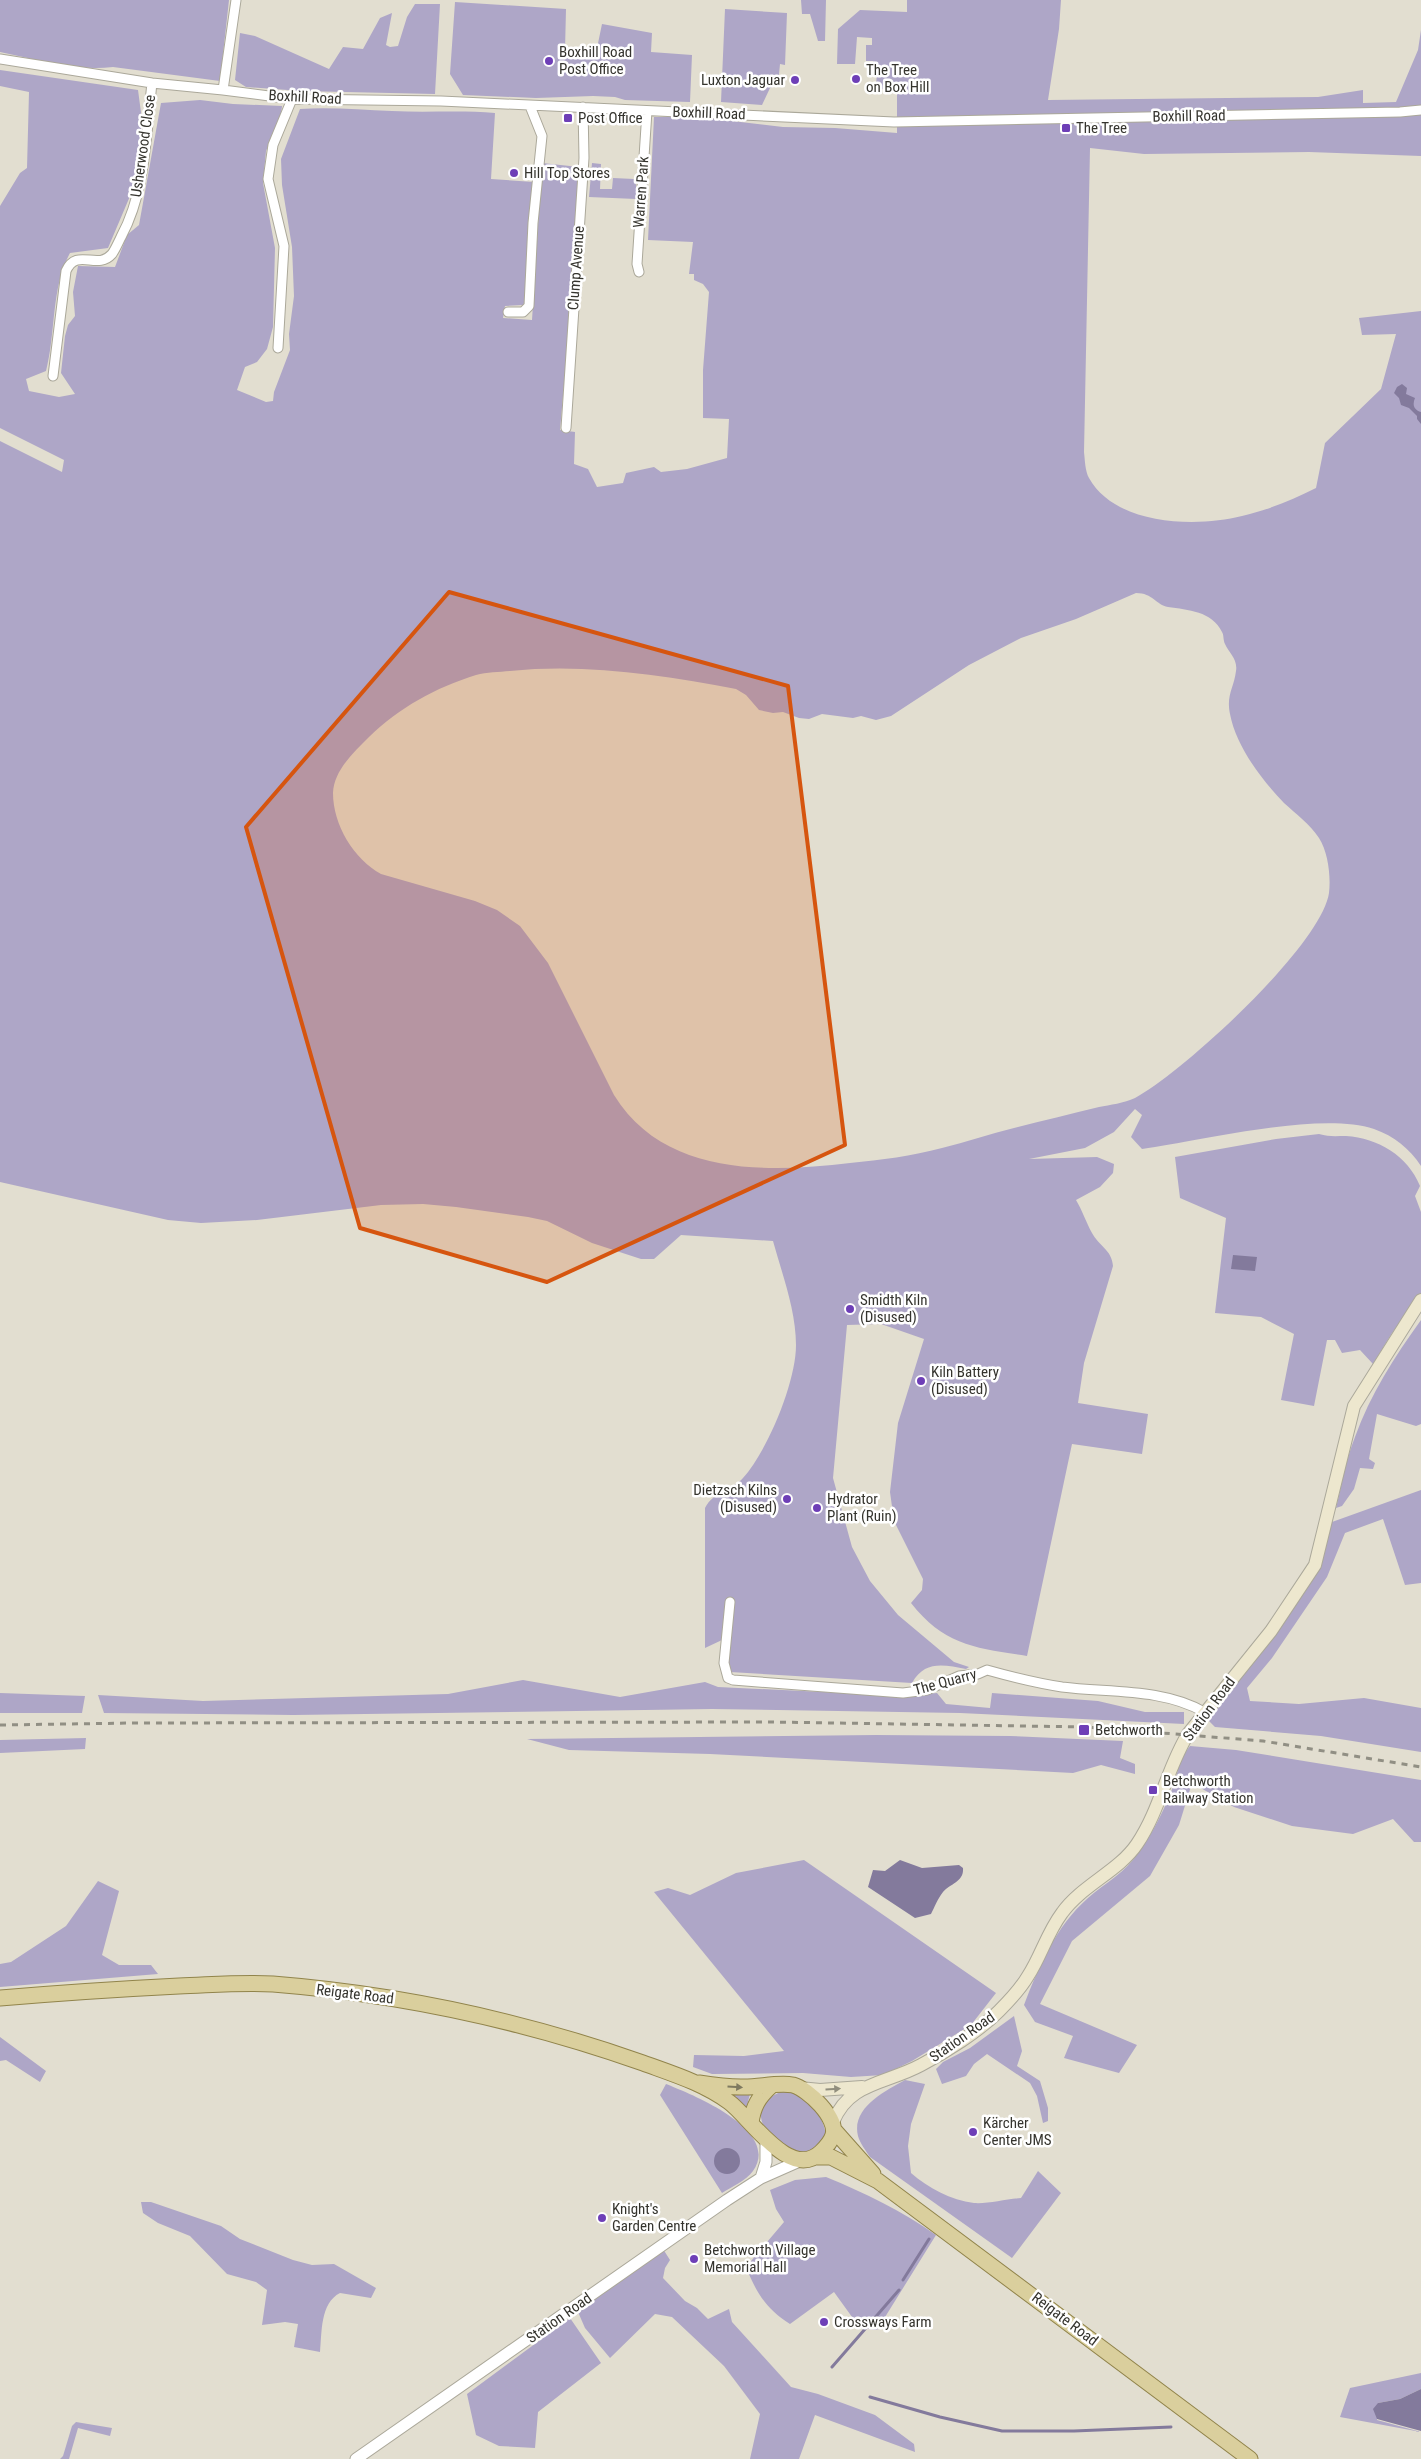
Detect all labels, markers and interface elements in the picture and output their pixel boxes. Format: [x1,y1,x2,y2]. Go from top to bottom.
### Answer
place label: Boxhill Road Post Office [559,43,632,78]
marker: Boxhill Road Post Office [543,55,555,67]
place label: The Tree on Box Hill [866,61,929,96]
place label: Luxton Jaguar [701,71,785,89]
marker: The Tree on Box Hill [850,73,862,85]
marker: Luxton Jaguar [789,74,801,86]
street label: Boxhill Road [268,86,342,108]
street label: Usherwood Close [127,94,159,198]
street label: Boxhill Road [672,103,746,123]
street label: Boxhill Road [1152,106,1226,126]
place label: Post Office [578,109,643,127]
marker: Post Office [562,112,574,124]
place label: The Tree [1076,119,1127,137]
marker: The Tree [1060,122,1072,134]
street label: Warren Park [630,155,653,228]
place label: Hill Top Stores [524,164,610,182]
marker: Hill Top Stores [508,167,520,179]
street label: Clump Avenue [564,225,588,311]
place label: Smidth Kiln (Disused) [860,1291,927,1326]
marker: Smidth Kiln (Disused) [844,1303,856,1315]
place label: Kiln Battery (Disused) [931,1363,999,1398]
marker: Kiln Battery (Disused) [915,1375,927,1387]
place label: Dietzsch Kilns (Disused) [693,1481,777,1516]
place label: Hydrator Plant (Ruin) [827,1490,897,1525]
marker: Dietzsch Kilns (Disused) [781,1493,793,1505]
marker: Hydrator Plant (Ruin) [811,1502,823,1514]
street label: The Quarry [912,1665,978,1699]
street label: Station Road [1179,1673,1239,1745]
place label: Betchworth [1095,1721,1163,1739]
marker: Betchworth [1077,1723,1091,1737]
place label: Betchworth Railway Station [1163,1772,1254,1807]
marker: Betchworth Railway Station [1147,1784,1159,1796]
street label: Reigate Road [315,1980,395,2008]
street label: Station Road [926,2008,998,2066]
one-way arrow [727,2083,743,2091]
one-way arrow [826,2085,842,2093]
place label: Kärcher Center JMS [983,2114,1052,2149]
marker: Kärcher Center JMS [967,2126,979,2138]
place label: Knight's Garden Centre [612,2200,696,2235]
marker: Knight's Garden Centre [596,2212,608,2224]
place label: Betchworth Village Memorial Hall [704,2241,816,2276]
marker: Betchworth Village Memorial Hall [688,2253,700,2265]
street label: Reigate Road [1028,2288,1102,2350]
street label: Station Road [523,2289,595,2347]
place label: Crossways Farm [834,2313,932,2331]
marker: Crossways Farm [818,2316,830,2328]

